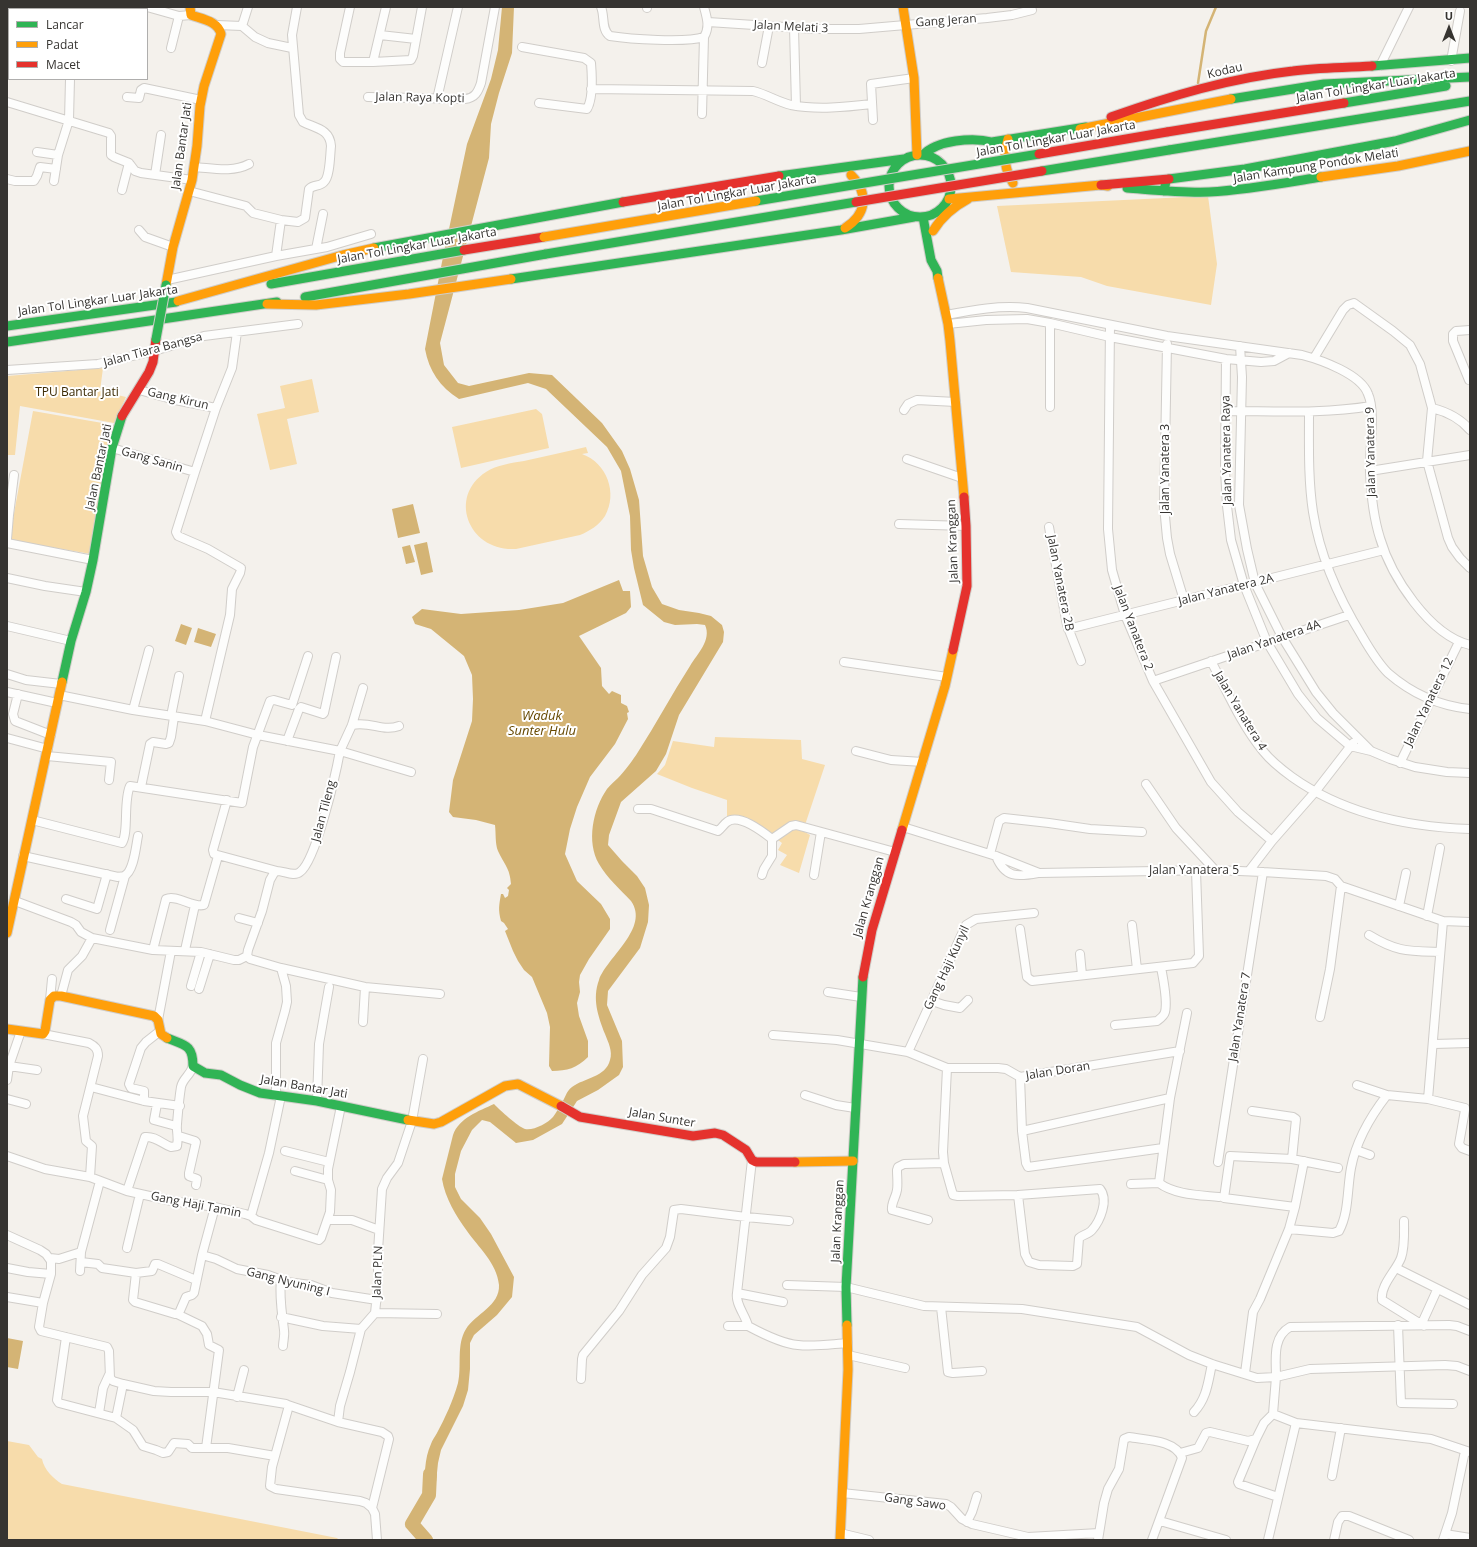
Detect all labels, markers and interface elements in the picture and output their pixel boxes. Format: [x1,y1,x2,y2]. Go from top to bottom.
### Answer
legend [8,8,148,80]
north arrow [1429,8,1469,48]
text: U [1445,8,1453,23]
street label: Gang Jeran [915,12,977,30]
text: Lancar [46,16,84,33]
street label: Jalan Melati 3 [753,18,829,36]
text: Padat [46,36,78,53]
text: Macet [46,56,80,73]
street label: Kodau [1206,60,1244,82]
street label: Jalan Tol Lingkar Luar Jakarta [1295,66,1457,106]
street label: Jalan Raya Kopti [375,90,465,106]
street label: Jalan Bantar Jati [169,101,195,191]
street label: Jalan Tol Lingkar Luar Jakarta [975,118,1137,160]
street label: Jalan Kampung Pondok Melati [1232,146,1400,186]
street label: Jalan Tol Lingkar Luar Jakarta [656,172,818,214]
street label: Jalan Tol Lingkar Luar Jakarta [336,225,498,267]
street label: Jalan Tol Lingkar Luar Jakarta [17,283,179,319]
street label: Jalan Tiara Bangsa [102,330,204,370]
street label: Gang Kirun [146,385,210,413]
park label: TPU Bantar Jati [35,386,119,400]
street label: Jalan Yanatera Raya [1219,395,1235,505]
street label: Jalan Yanatera 9 [1363,407,1379,497]
street label: Jalan Bantar Jati [83,422,115,512]
street label: Jalan Yanatera 3 [1159,424,1173,514]
street label: Gang Sanin [120,444,184,476]
street label: Jalan Kranggan [944,499,962,583]
street label: Jalan Yanatera 2B [1044,534,1076,632]
street label: Jalan Yanatera 2A [1177,571,1275,609]
street label: Jalan Yanatera 2 [1110,583,1156,673]
street label: Jalan Yanatera 4A [1226,617,1322,663]
street label: Jalan Yanatera 12 [1401,655,1457,749]
street label: Jalan Yanatera 4 [1211,669,1269,753]
water label: Waduk Sunter Hulu [508,708,576,739]
street label: Jalan Tileng [309,779,339,843]
street label: Jalan Kranggan [851,855,887,939]
street label: Jalan Yanatera 5 [1149,864,1239,878]
street label: Gang Haji Kunyil [921,924,973,1012]
street label: Jalan Yanatera 7 [1226,971,1254,1063]
street label: Jalan Doran [1025,1059,1091,1083]
street label: Jalan Bantar Jati [259,1072,349,1102]
street label: Jalan Sunter [628,1105,696,1131]
street label: Jalan Kranggan [829,1179,847,1263]
street label: Gang Haji Tamin [150,1189,242,1221]
street label: Jalan PLN [370,1245,386,1299]
street label: Gang Nyuning I [245,1265,331,1299]
street label: Gang Sawo [883,1491,947,1513]

